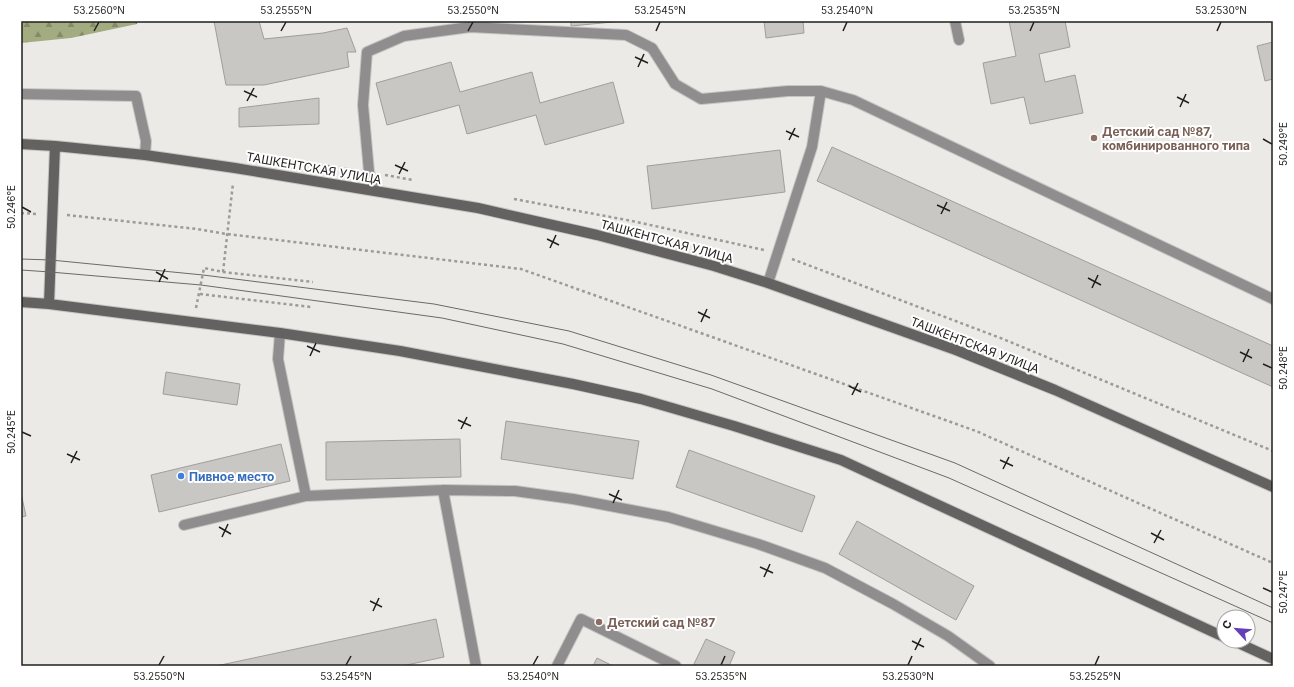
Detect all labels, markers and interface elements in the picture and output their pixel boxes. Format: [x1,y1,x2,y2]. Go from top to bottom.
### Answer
text: 53.2560°N [73,4,125,16]
text: 53.2555°N [260,4,312,16]
text: 53.2550°N [447,4,499,16]
text: 53.2545°N [634,4,686,16]
text: 53.2540°N [821,4,873,16]
text: 53.2535°N [1008,4,1060,16]
text: 53.2530°N [1195,4,1247,16]
text: 50.249°E [1277,122,1289,166]
place label: Детский сад №87, комбинированного типа [1102,124,1250,153]
marker: Детский сад №87, комбинированного типа [1089,133,1099,143]
street label: ТАШКЕНТСКАЯ УЛИЦА [245,149,383,187]
text: 50.246°E [5,185,17,229]
street label: ТАШКЕНТСКАЯ УЛИЦА [599,216,735,266]
street label: ТАШКЕНТСКАЯ УЛИЦА [908,313,1042,377]
text: 50.248°E [1277,346,1289,390]
text: 50.245°E [5,410,17,454]
place label: Пивное место [189,469,274,484]
marker: Пивное место [176,471,186,481]
text: 50.247°E [1277,570,1289,614]
north arrow [1216,609,1256,649]
place label: Детский сад №87 [607,615,715,630]
marker: Детский сад №87 [594,617,604,627]
text: С [1219,618,1235,631]
text: 53.2550°N [133,670,185,682]
text: 53.2545°N [320,670,372,682]
text: 53.2540°N [507,670,559,682]
text: 53.2535°N [695,670,747,682]
text: 53.2530°N [882,670,934,682]
text: 53.2525°N [1069,670,1121,682]

